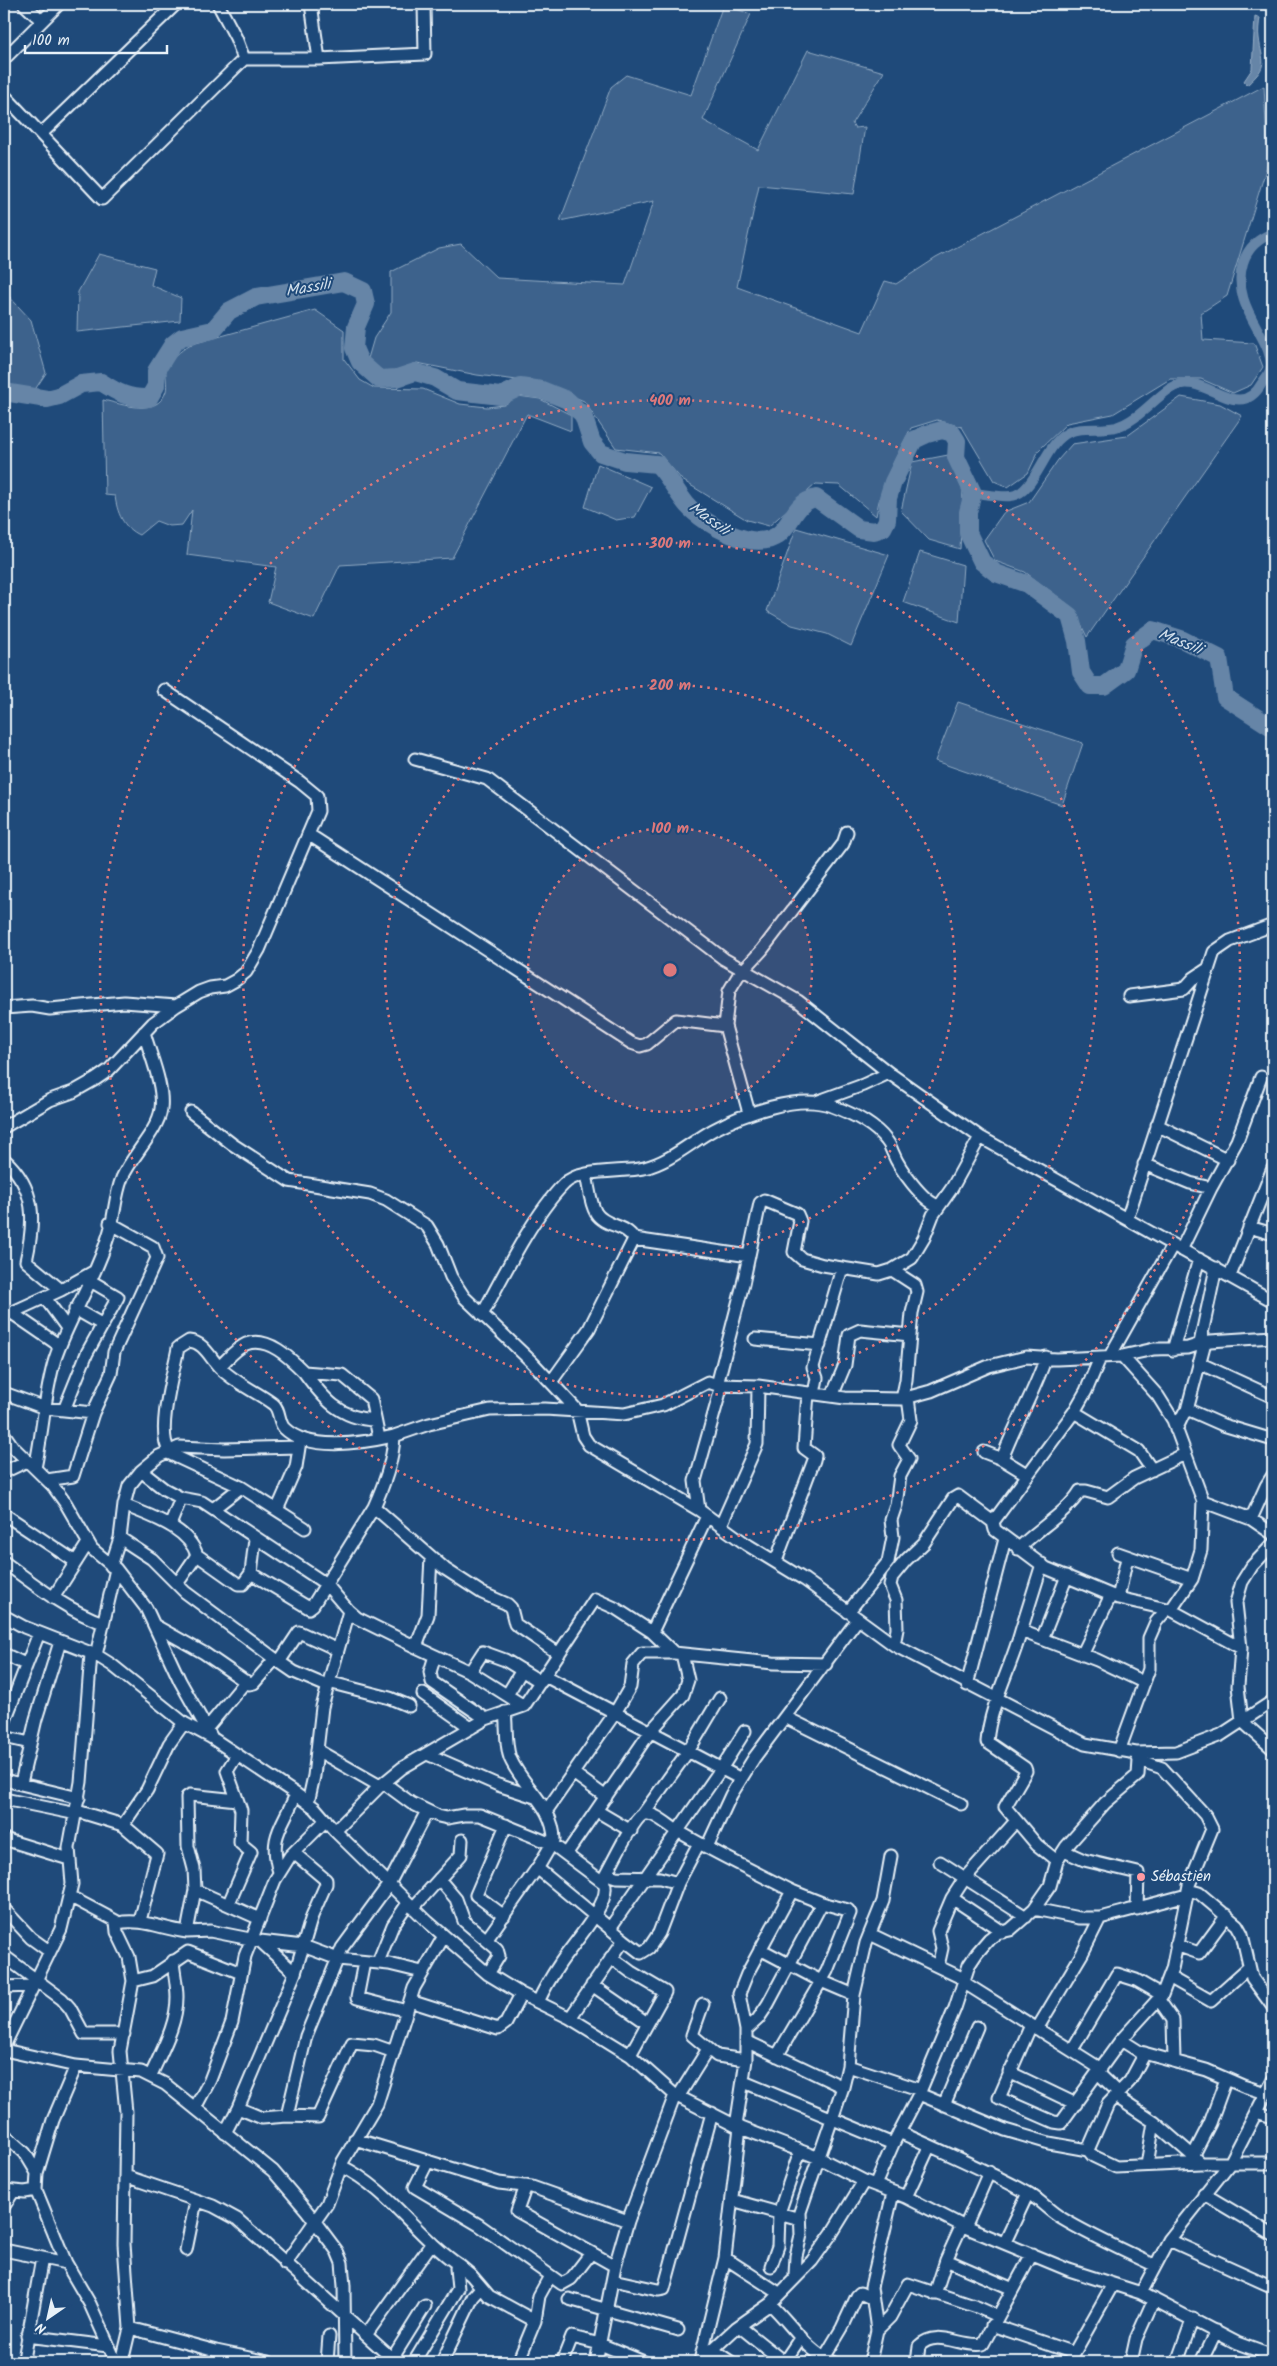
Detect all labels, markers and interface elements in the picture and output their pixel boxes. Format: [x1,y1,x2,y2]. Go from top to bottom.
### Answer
scale bar [25,22,168,54]
text: 100 m [32,29,70,53]
water label: Massili [284,271,336,304]
text: 400 m [649,389,691,413]
water label: Massili [683,496,737,544]
text: 300 m [648,532,691,556]
water label: Massili [1154,622,1209,663]
text: 200 m [649,674,691,698]
text: 100 m [651,817,689,841]
centre of rings [661,961,679,979]
place label: Sébastien [1151,1865,1211,1889]
marker: Sébastien [1135,1871,1147,1883]
north arrow [22,2294,72,2344]
text: N [31,2316,51,2340]

